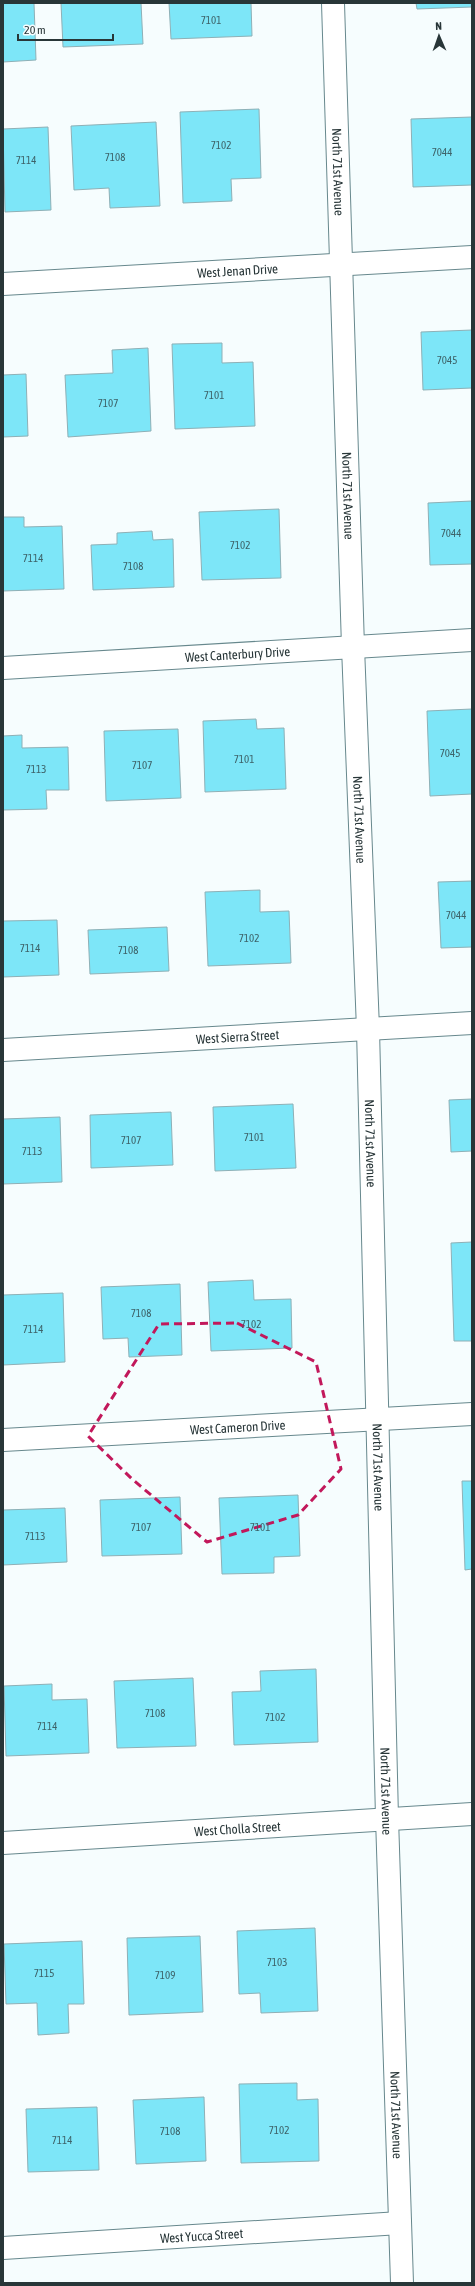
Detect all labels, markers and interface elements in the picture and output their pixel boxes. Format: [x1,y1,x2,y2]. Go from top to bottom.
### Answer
house number: 7101 [201,14,221,26]
scale bar [18,16,113,42]
north arrow [419,16,459,56]
text: N [435,20,442,32]
text: 20 m [24,23,46,37]
street label: North 71st Avenue [329,128,347,216]
house number: 7102 [211,139,231,151]
house number: 7044 [432,146,452,158]
house number: 7108 [105,151,125,163]
house number: 7114 [16,154,36,166]
street label: West Jenan Drive [197,261,279,281]
house number: 7045 [437,354,457,366]
house number: 7101 [204,389,224,401]
house number: 7107 [98,397,118,409]
street label: North 71st Avenue [339,452,357,540]
house number: 7044 [441,527,461,539]
house number: 7102 [230,539,250,551]
house number: 7114 [23,552,43,564]
house number: 7108 [123,560,143,572]
street label: West Canterbury Drive [185,644,291,665]
house number: 7045 [440,747,460,759]
house number: 7101 [234,753,254,765]
house number: 7107 [132,759,152,771]
house number: 7113 [26,763,46,775]
street label: North 71st Avenue [350,775,368,864]
house number: 7044 [446,909,466,921]
house number: 7102 [239,932,259,944]
house number: 7114 [20,942,40,954]
house number: 7108 [118,944,138,956]
street label: West Sierra Street [196,1027,280,1047]
street label: North 71st Avenue [362,1099,379,1188]
house number: 7101 [244,1131,264,1143]
house number: 7107 [121,1134,141,1146]
house number: 7113 [22,1145,42,1157]
house number: 7108 [131,1307,151,1319]
house number: 7102 [241,1318,261,1330]
house number: 7114 [23,1323,43,1335]
street label: West Cameron Drive [190,1417,286,1438]
street label: North 71st Avenue [370,1423,387,1511]
house number: 7107 [131,1521,151,1533]
house number: 7101 [250,1521,270,1533]
house number: 7113 [25,1530,45,1542]
house number: 7108 [145,1707,165,1719]
house number: 7102 [265,1711,285,1723]
house number: 7114 [37,1720,57,1732]
street label: North 71st Avenue [377,1747,395,1835]
street label: West Cholla Street [194,1819,282,1839]
house number: 7103 [267,1956,287,1968]
house number: 7115 [34,1967,54,1979]
house number: 7109 [155,1969,175,1981]
street label: North 71st Avenue [387,2071,405,2159]
house number: 7102 [269,2124,289,2136]
house number: 7108 [160,2125,180,2137]
house number: 7114 [52,2134,72,2146]
street label: West Yucca Street [160,2226,244,2246]

